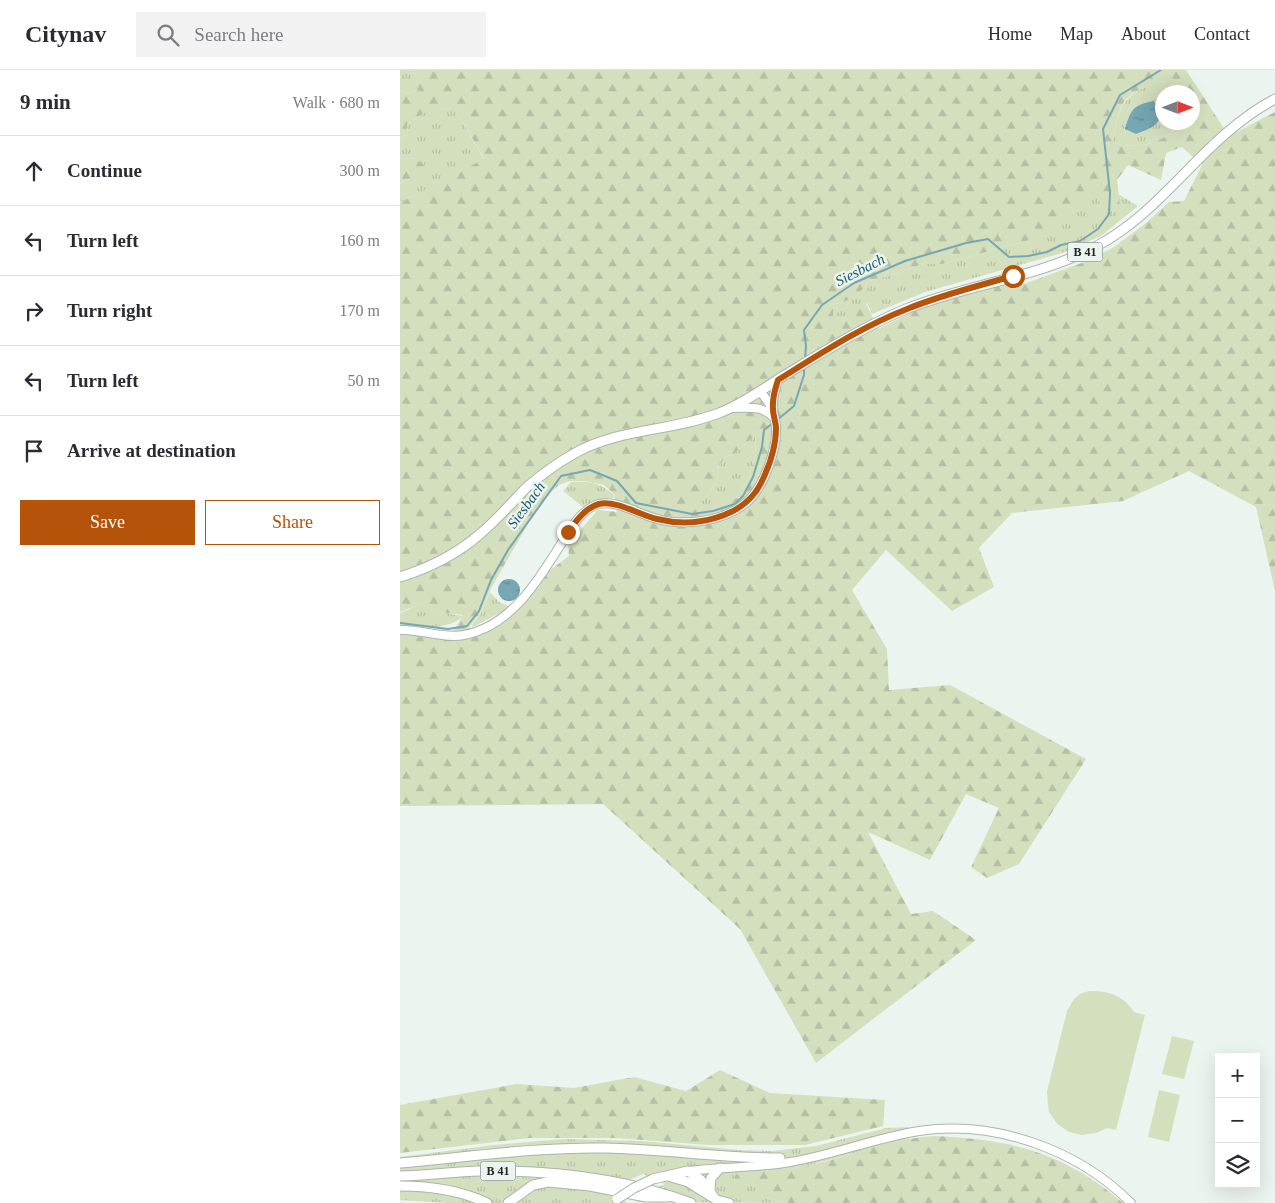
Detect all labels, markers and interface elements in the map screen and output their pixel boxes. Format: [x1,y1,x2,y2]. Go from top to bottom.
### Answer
search box [136,12,486,57]
text: Citynav [25,21,106,47]
icon: search [154,21,182,49]
text: Search here [194,24,283,45]
text: Home [988,24,1032,44]
text: Map [1060,24,1093,44]
text: About [1121,24,1166,44]
text: Contact [1194,24,1250,44]
north arrow [1155,85,1200,130]
text: 9 min [20,90,71,114]
text: Walk · 680 m [293,94,380,111]
icon: ahead [20,157,48,185]
text: Continue [67,160,142,181]
text: 300 m [340,162,380,179]
icon: left [20,227,48,255]
text: Turn left [67,230,139,251]
text: 160 m [340,232,380,249]
road number: B 41 [1068,242,1102,262]
water label: Siesbach [833,251,887,289]
route start [1002,265,1025,288]
icon: right [20,297,48,325]
text: Turn right [67,300,152,321]
text: 170 m [340,302,380,319]
icon: left [20,367,48,395]
text: Turn left [67,370,139,391]
text: 50 m [348,372,380,389]
icon: arrive [20,437,48,465]
text: Arrive at destination [67,440,236,461]
water label: Siesbach [504,479,548,531]
button: Save [20,500,195,545]
button: Share [205,500,380,545]
route end [557,521,580,544]
map controls [1215,1053,1260,1188]
button: + [1215,1053,1260,1098]
button: − [1215,1098,1260,1143]
button: layers [1215,1143,1260,1188]
road number: B 41 [480,1162,516,1180]

